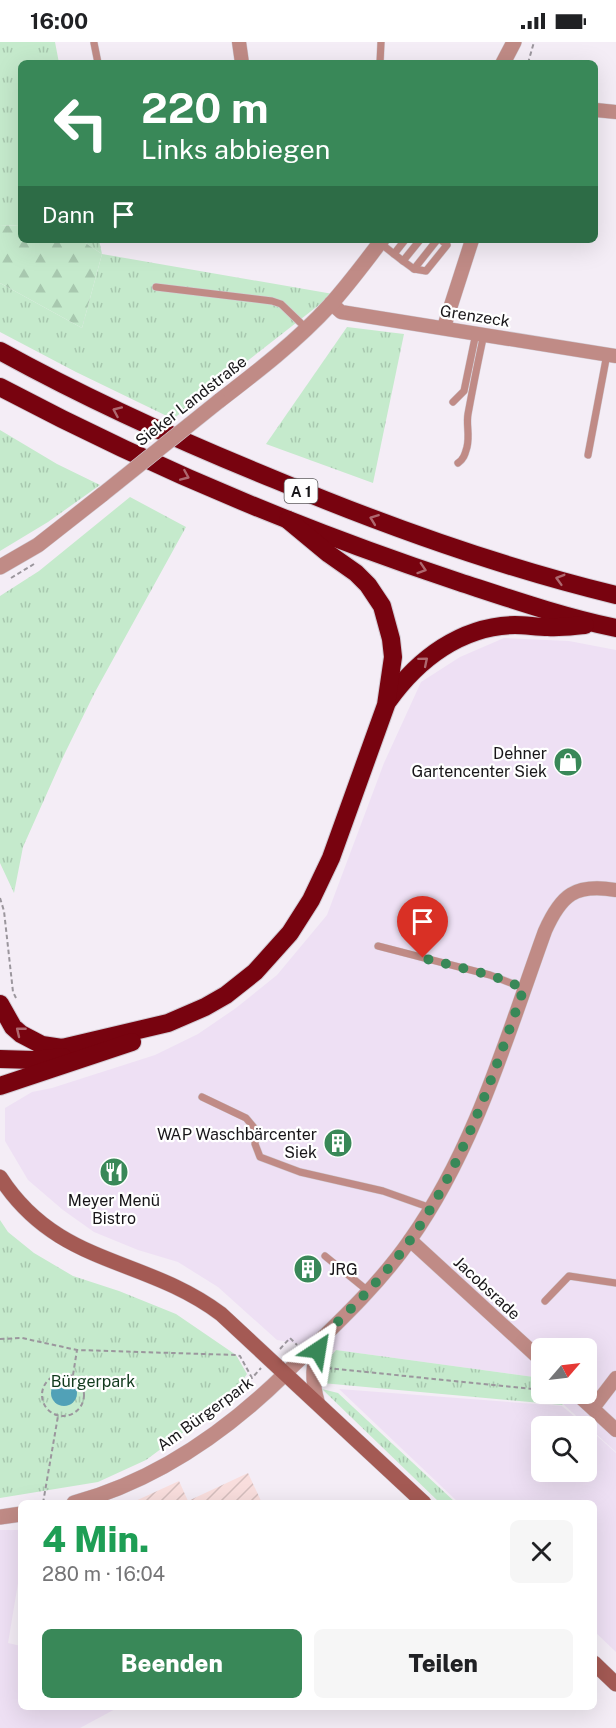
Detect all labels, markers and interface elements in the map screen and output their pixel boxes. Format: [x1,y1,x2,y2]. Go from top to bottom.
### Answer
text: 16:00 [30,8,88,34]
text: 220 m [141,83,269,132]
icon: left [42,84,120,162]
text: Links abbiegen [141,133,330,165]
icon: arrive [107,198,140,231]
text: Dann [42,202,95,228]
street label: Grenzeck [439,301,511,331]
street label: Sieker Landstraße [132,352,250,450]
one-way arrow [113,406,124,418]
one-way arrow [179,469,190,481]
road number: A 1 [284,479,318,503]
one-way arrow [369,514,380,527]
one-way arrow [416,562,427,575]
one-way arrow [555,574,565,587]
one-way arrow [417,658,428,669]
place label: Dehner Gartencenter Siek [412,744,547,781]
shop icon: Dehner Gartencenter Siek [552,746,584,778]
pin [397,896,448,958]
icon: arrive [406,905,439,938]
one-way arrow [16,1028,27,1039]
place label: WAP Waschbärcenter Siek [157,1125,317,1162]
building icon: WAP Waschbärcenter Siek [322,1127,354,1159]
restaurant icon: Meyer Menü Bistro [98,1156,130,1188]
place label: Meyer Menü Bistro [68,1191,160,1228]
street label: Jacobsrade [450,1252,524,1324]
building icon: JRG [292,1253,324,1285]
place label: JRG [329,1260,358,1279]
position arrow [286,1318,350,1382]
north arrow [531,1338,597,1404]
map controls [531,1338,597,1482]
park label: Bürgerpark [51,1372,135,1391]
street label: Am Bürgerpark [153,1373,257,1455]
button: search [531,1416,597,1482]
text: 4 Min. [42,1518,150,1560]
button: close [510,1520,573,1583]
text: 280 m · 16:04 [42,1562,165,1586]
button: Beenden [42,1629,302,1698]
button: Teilen [314,1629,573,1698]

